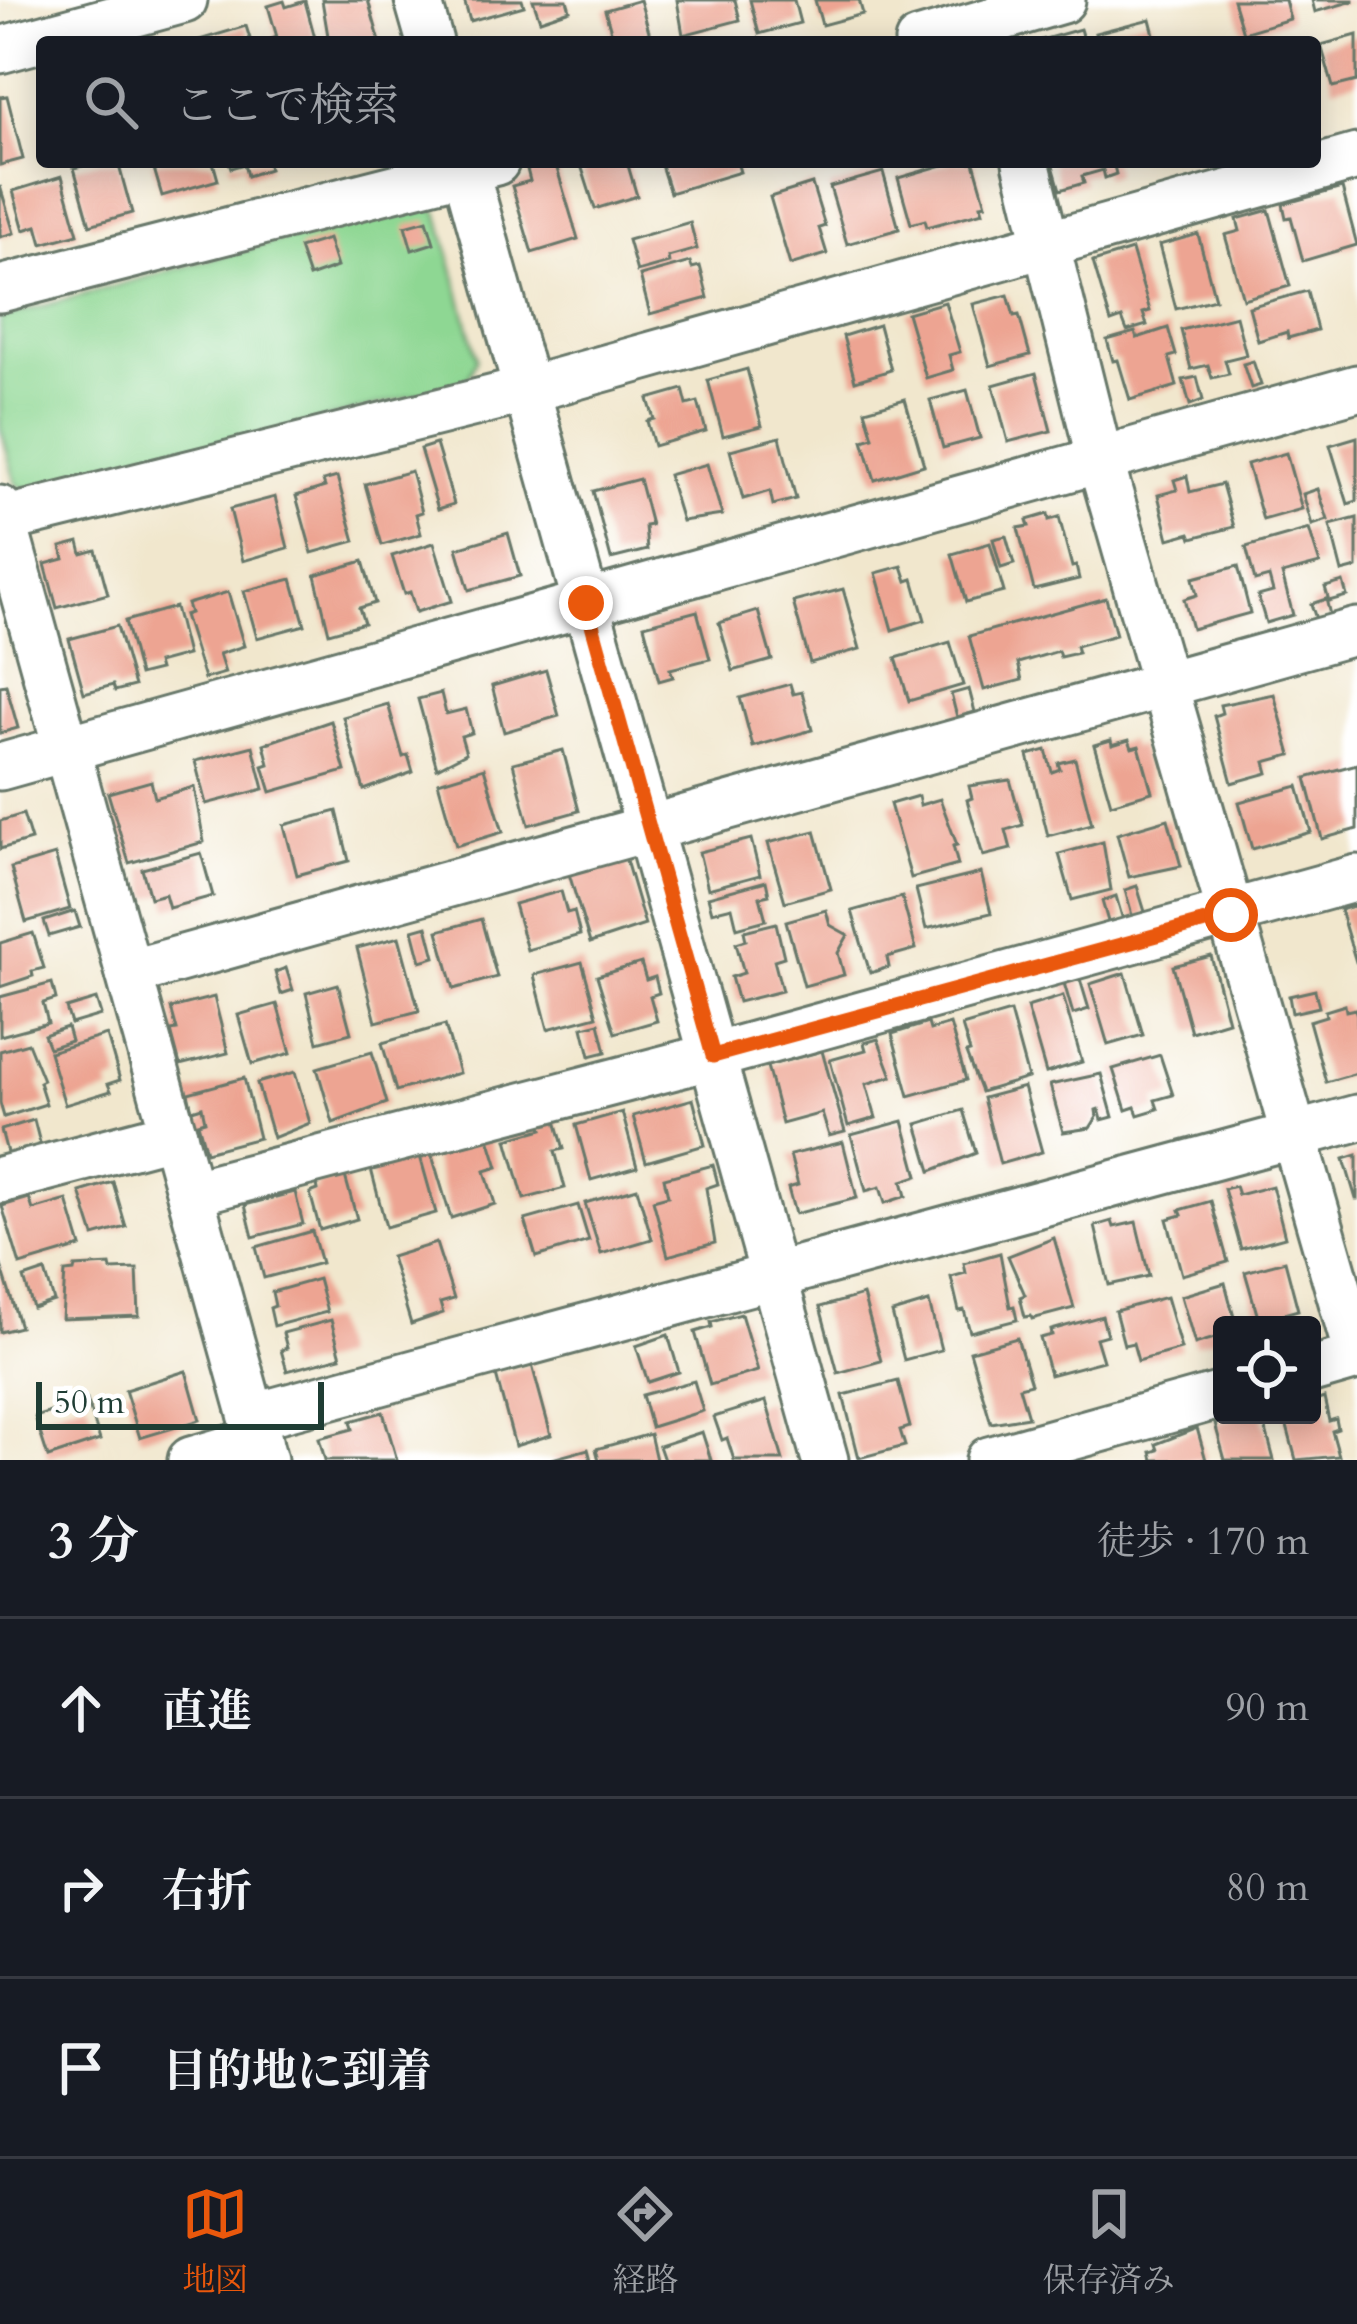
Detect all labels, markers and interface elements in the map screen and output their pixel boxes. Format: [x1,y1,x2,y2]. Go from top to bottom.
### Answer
search box [36,36,1321,168]
icon: search [78,69,144,135]
text: ここで検索 [174,75,399,136]
route end [559,576,613,630]
route start [1204,888,1258,942]
map controls [1213,1316,1321,1424]
button: locate [1213,1316,1321,1424]
scale bar [36,1376,324,1429]
text: 50 m [54,1380,125,1425]
text: 3 分 [48,1507,139,1577]
text: 徒歩 · 170 m [1097,1515,1309,1568]
icon: ahead [48,1675,114,1741]
text: 直進 [162,1681,252,1742]
text: 90 m [1226,1681,1309,1734]
icon: right [48,1855,114,1921]
text: 右折 [162,1861,252,1922]
text: 80 m [1226,1861,1309,1914]
icon: arrive [48,2035,114,2101]
text: 目的地に到着 [162,2041,432,2102]
tab: 地図 [182,2181,248,2303]
tab: 経路 [612,2181,678,2303]
tab: 保存済み [1043,2181,1175,2303]

